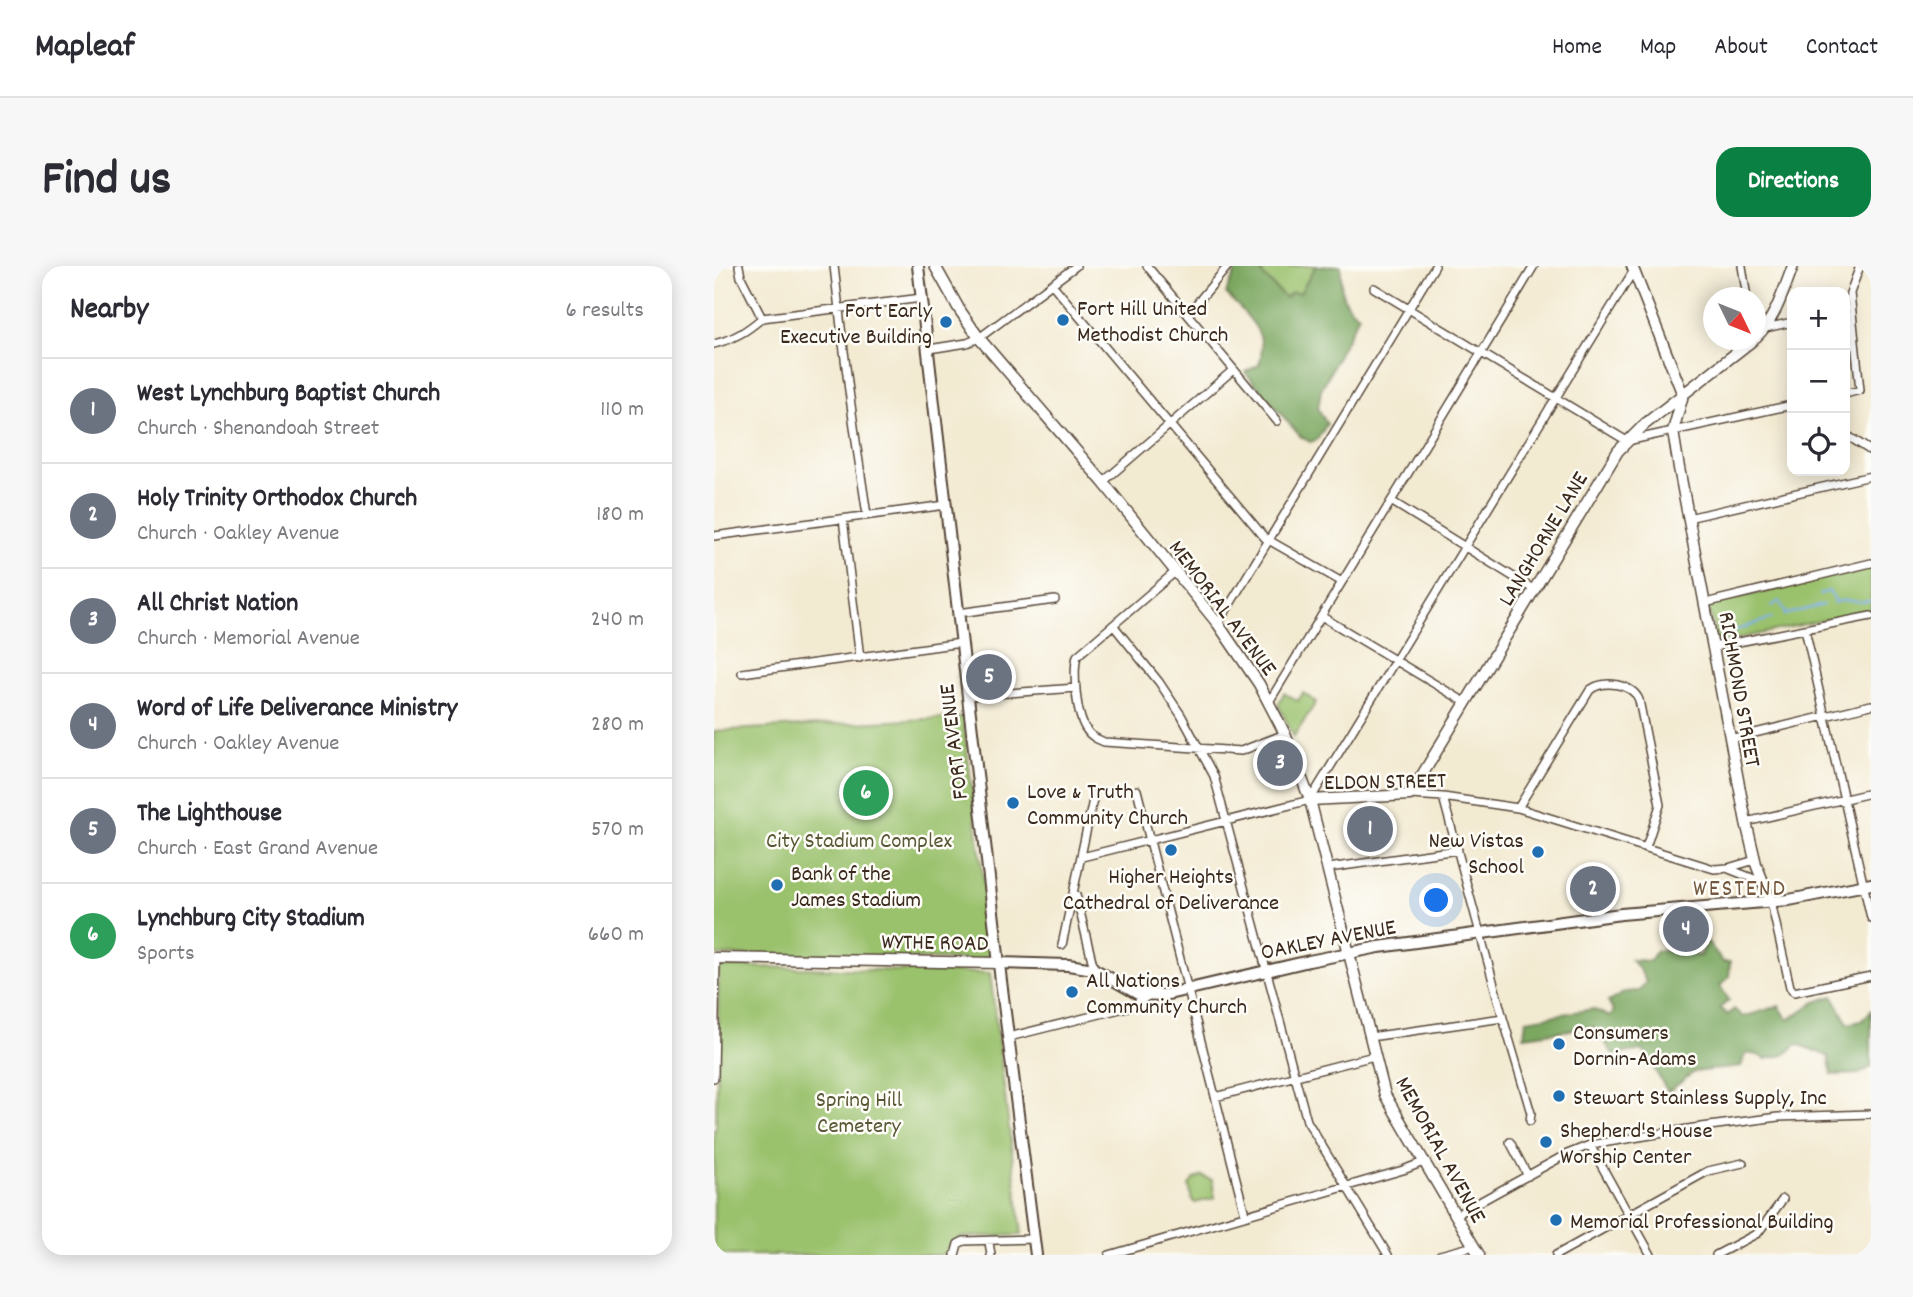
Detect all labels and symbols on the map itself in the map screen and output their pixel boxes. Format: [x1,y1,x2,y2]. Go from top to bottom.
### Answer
north arrow [1703,287,1766,350]
place label: Fort Hill United Methodist Church [1077,294,1228,353]
place label: Fort Early Executive Building [780,296,933,355]
marker: Fort Hill United Methodist Church [1055,312,1071,328]
marker: Fort Early Executive Building [938,314,954,330]
street label: LANGHORNE LANE [1492,466,1599,613]
street label: MEMORIAL AVENUE [1159,534,1284,685]
street label: RICHMOND STREET [1708,609,1767,770]
pin: 5 [966,651,1012,703]
street label: FORT AVENUE [932,681,979,801]
pin: 3 [1257,737,1303,789]
street label: ELDON STREET [1324,766,1446,801]
pin: 6 [843,767,889,819]
place label: Love & Truth Community Church [1027,777,1188,836]
marker: Love & Truth Community Church [1005,795,1021,811]
pin: 1 [1347,803,1393,855]
park label: City Stadium Complex [766,826,953,859]
place label: New Vistas School [1429,826,1525,885]
marker: Higher Heights Cathedral of Deliverance [1163,842,1179,858]
marker: New Vistas School [1530,844,1546,860]
place label: Bank of the James Stadium [791,859,921,918]
place label: Higher Heights Cathedral of Deliverance [1063,862,1279,921]
pin: 2 [1570,863,1616,915]
district label: WESTEND [1693,873,1787,907]
marker: Bank of the James Stadium [769,877,785,893]
your location [1419,883,1453,917]
pin: 4 [1663,903,1709,955]
street label: OAKLEY AVENUE [1258,912,1400,971]
street label: WYTHE ROAD [881,927,989,962]
place label: All Nations Community Church [1086,966,1247,1025]
marker: All Nations Community Church [1064,984,1080,1000]
place label: Consumers Dornin-Adams [1573,1018,1697,1077]
marker: Consumers Dornin-Adams [1551,1036,1567,1052]
street label: MEMORIAL AVENUE [1385,1071,1493,1231]
place label: Stewart Stainless Supply, Inc [1573,1083,1827,1116]
park label: Spring Hill Cemetery [816,1085,903,1144]
marker: Stewart Stainless Supply, Inc [1551,1088,1567,1104]
place label: Shepherd's House Worship Center [1560,1116,1713,1175]
marker: Shepherd's House Worship Center [1538,1134,1554,1150]
place label: Memorial Professional Building [1570,1207,1834,1240]
marker: Memorial Professional Building [1548,1212,1564,1228]

